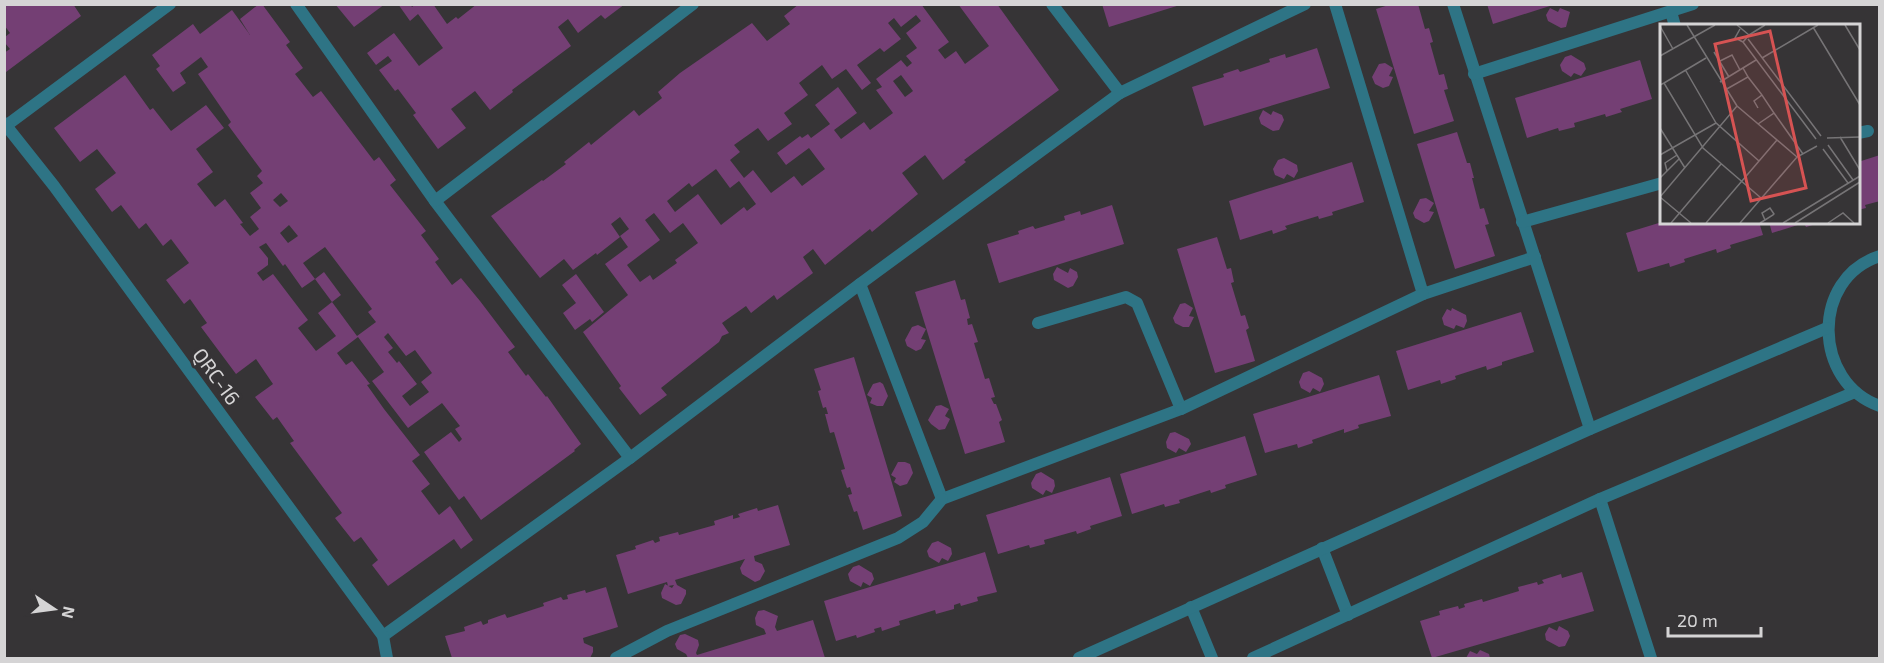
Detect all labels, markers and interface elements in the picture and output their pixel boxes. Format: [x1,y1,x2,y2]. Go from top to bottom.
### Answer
inset map [1660,24,1860,224]
street label: QRC-16 [188,343,246,409]
north arrow [24,579,84,639]
scale bar [1668,600,1761,638]
text: N [59,605,80,620]
text: 20 m [1677,609,1718,631]

